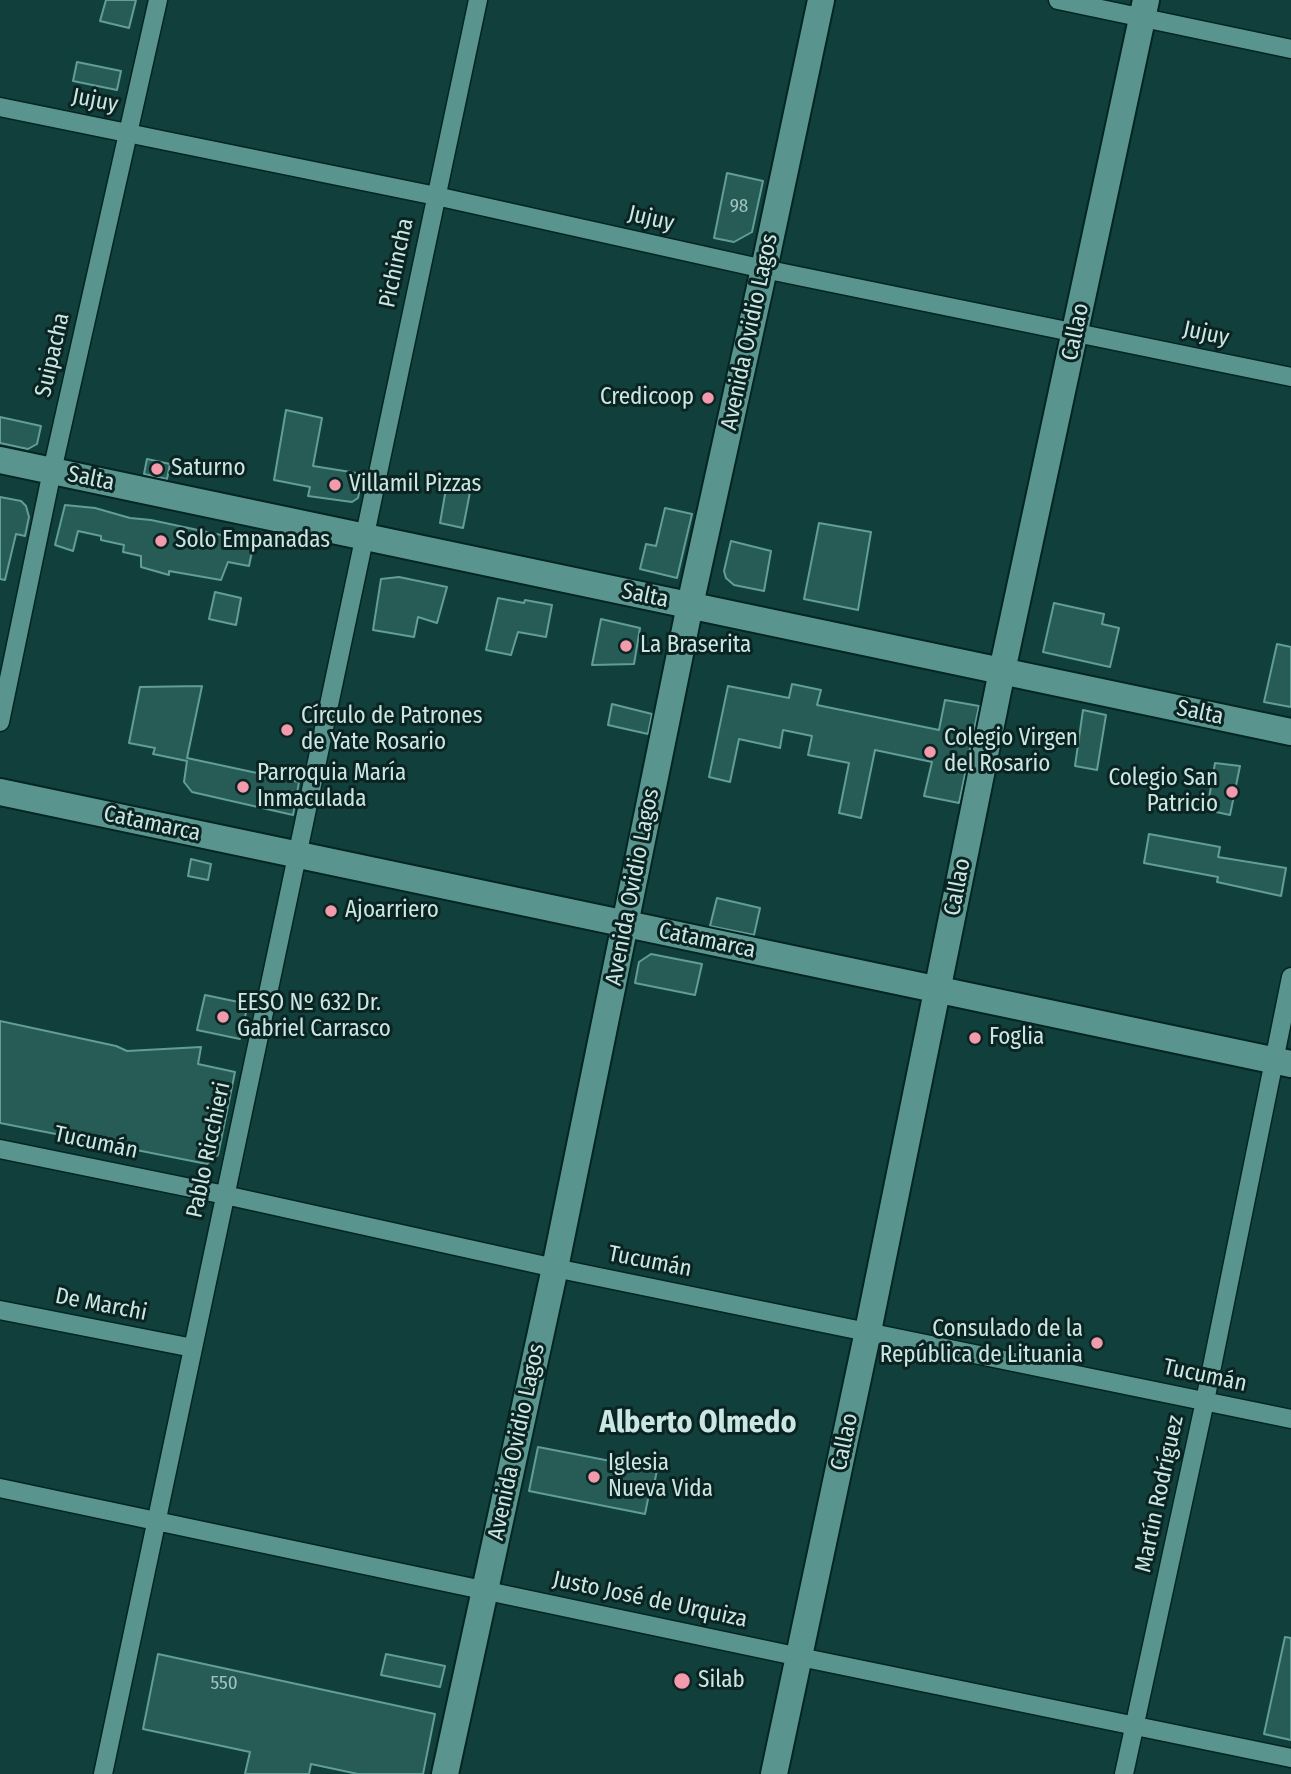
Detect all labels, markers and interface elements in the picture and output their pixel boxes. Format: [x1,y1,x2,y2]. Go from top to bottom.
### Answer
street label: Jujuy [70,83,120,119]
house number: 98 [730,196,748,218]
street label: Jujuy [625,200,677,238]
street label: Pichincha [374,216,420,310]
street label: Avenida Ovidio Lagos [716,231,784,433]
street label: Callao [1056,301,1096,363]
street label: Suipacha [30,310,76,400]
street label: Jujuy [1180,316,1232,352]
place label: Credicoop [600,384,694,412]
marker: Credicoop [700,390,716,406]
place label: Saturno [171,455,245,483]
street label: Salta [65,461,117,497]
marker: Saturno [149,461,165,477]
place label: Villamil Pizzas [349,471,481,499]
marker: Villamil Pizzas [327,477,343,493]
place label: Solo Empanadas [175,527,330,555]
marker: Solo Empanadas [153,533,169,549]
street label: Salta [619,578,671,614]
place label: La Braserita [640,632,751,660]
marker: La Braserita [618,638,634,654]
street label: Salta [1174,695,1226,731]
place label: Círculo de Patrones de Yate Rosario [301,703,483,757]
marker: Círculo de Patrones de Yate Rosario [279,722,295,738]
place label: Colegio Virgen del Rosario [944,725,1078,779]
marker: Colegio Virgen del Rosario [922,744,938,760]
place label: Parroquia María Inmaculada [257,760,406,814]
place label: Colegio San Patricio [1108,765,1218,819]
marker: Parroquia María Inmaculada [235,779,251,795]
marker: Colegio San Patricio [1224,784,1240,800]
street label: Avenida Ovidio Lagos [600,786,666,988]
street label: Catamarca [101,800,203,848]
street label: Callao [939,856,977,918]
place label: Ajoarriero [345,897,439,925]
marker: Ajoarriero [323,903,339,919]
street label: Catamarca [656,917,758,965]
place label: EESO Nº 632 Dr. Gabriel Carrasco [237,990,391,1044]
marker: EESO Nº 632 Dr. Gabriel Carrasco [215,1009,231,1025]
place label: Foglia [989,1024,1044,1052]
marker: Foglia [967,1030,983,1046]
street label: Pablo Ricchieri [181,1079,237,1221]
street label: Tucumán [52,1121,140,1165]
street label: Tucumán [606,1240,694,1284]
street label: De Marchi [53,1283,149,1327]
place label: Consulado de la República de Lituania [880,1316,1083,1370]
marker: Consulado de la República de Lituania [1089,1335,1105,1351]
street label: Avenida Ovidio Lagos [483,1341,551,1543]
street label: Tucumán [1161,1354,1249,1398]
district label: Alberto Olmedo [600,1406,796,1442]
street label: Callao [825,1411,865,1473]
street label: Martín Rodríguez [1130,1413,1190,1575]
place label: Iglesia Nueva Vida [608,1450,713,1504]
marker: Iglesia Nueva Vida [586,1469,602,1485]
street label: Justo José de Urquiza [550,1566,750,1634]
place label: Silab [698,1667,745,1695]
marker: Silab [672,1671,692,1691]
house number: 550 [210,1673,238,1695]

